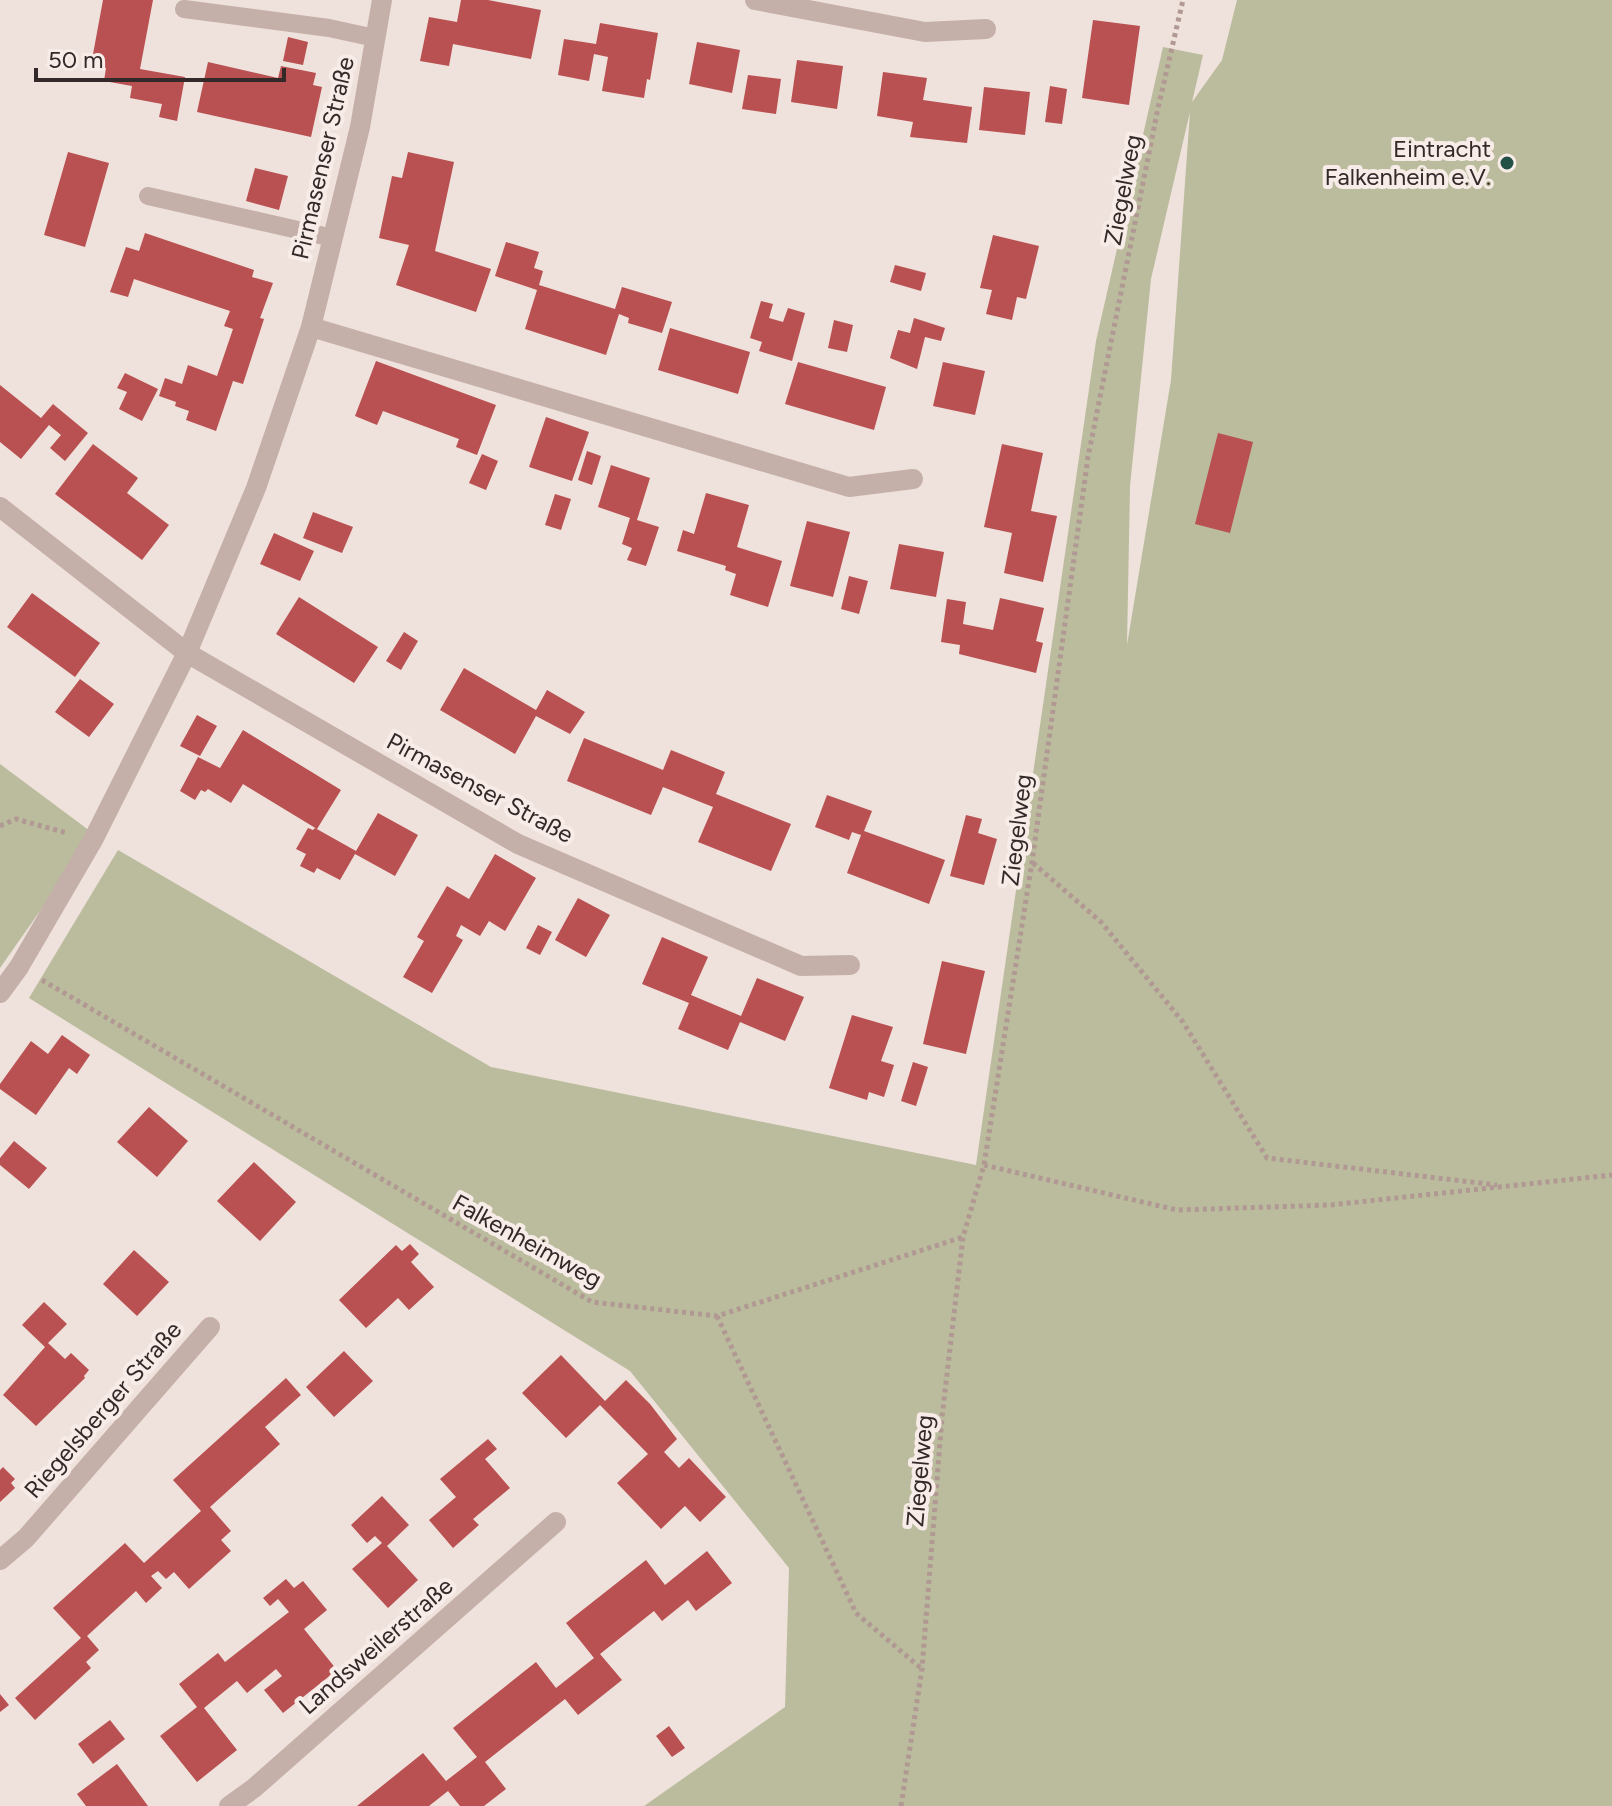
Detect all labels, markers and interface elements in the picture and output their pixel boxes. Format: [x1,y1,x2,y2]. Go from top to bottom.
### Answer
scale bar [36,32,284,82]
text: 50 m [48,45,104,74]
street label: Pirmasenser Straße [285,54,360,262]
street label: Ziegelweg [1098,132,1147,248]
place label: Eintracht Falkenheim e.V. [1325,134,1491,191]
marker: Eintracht Falkenheim e.V. [1498,154,1516,172]
street label: Pirmasenser Straße [382,726,578,849]
street label: Ziegelweg [995,772,1038,887]
street label: Falkenheimweg [447,1188,607,1294]
street label: Riegelsberger Straße [18,1315,187,1504]
street label: Ziegelweg [900,1414,939,1528]
street label: Landsweilerstraße [293,1571,459,1720]

